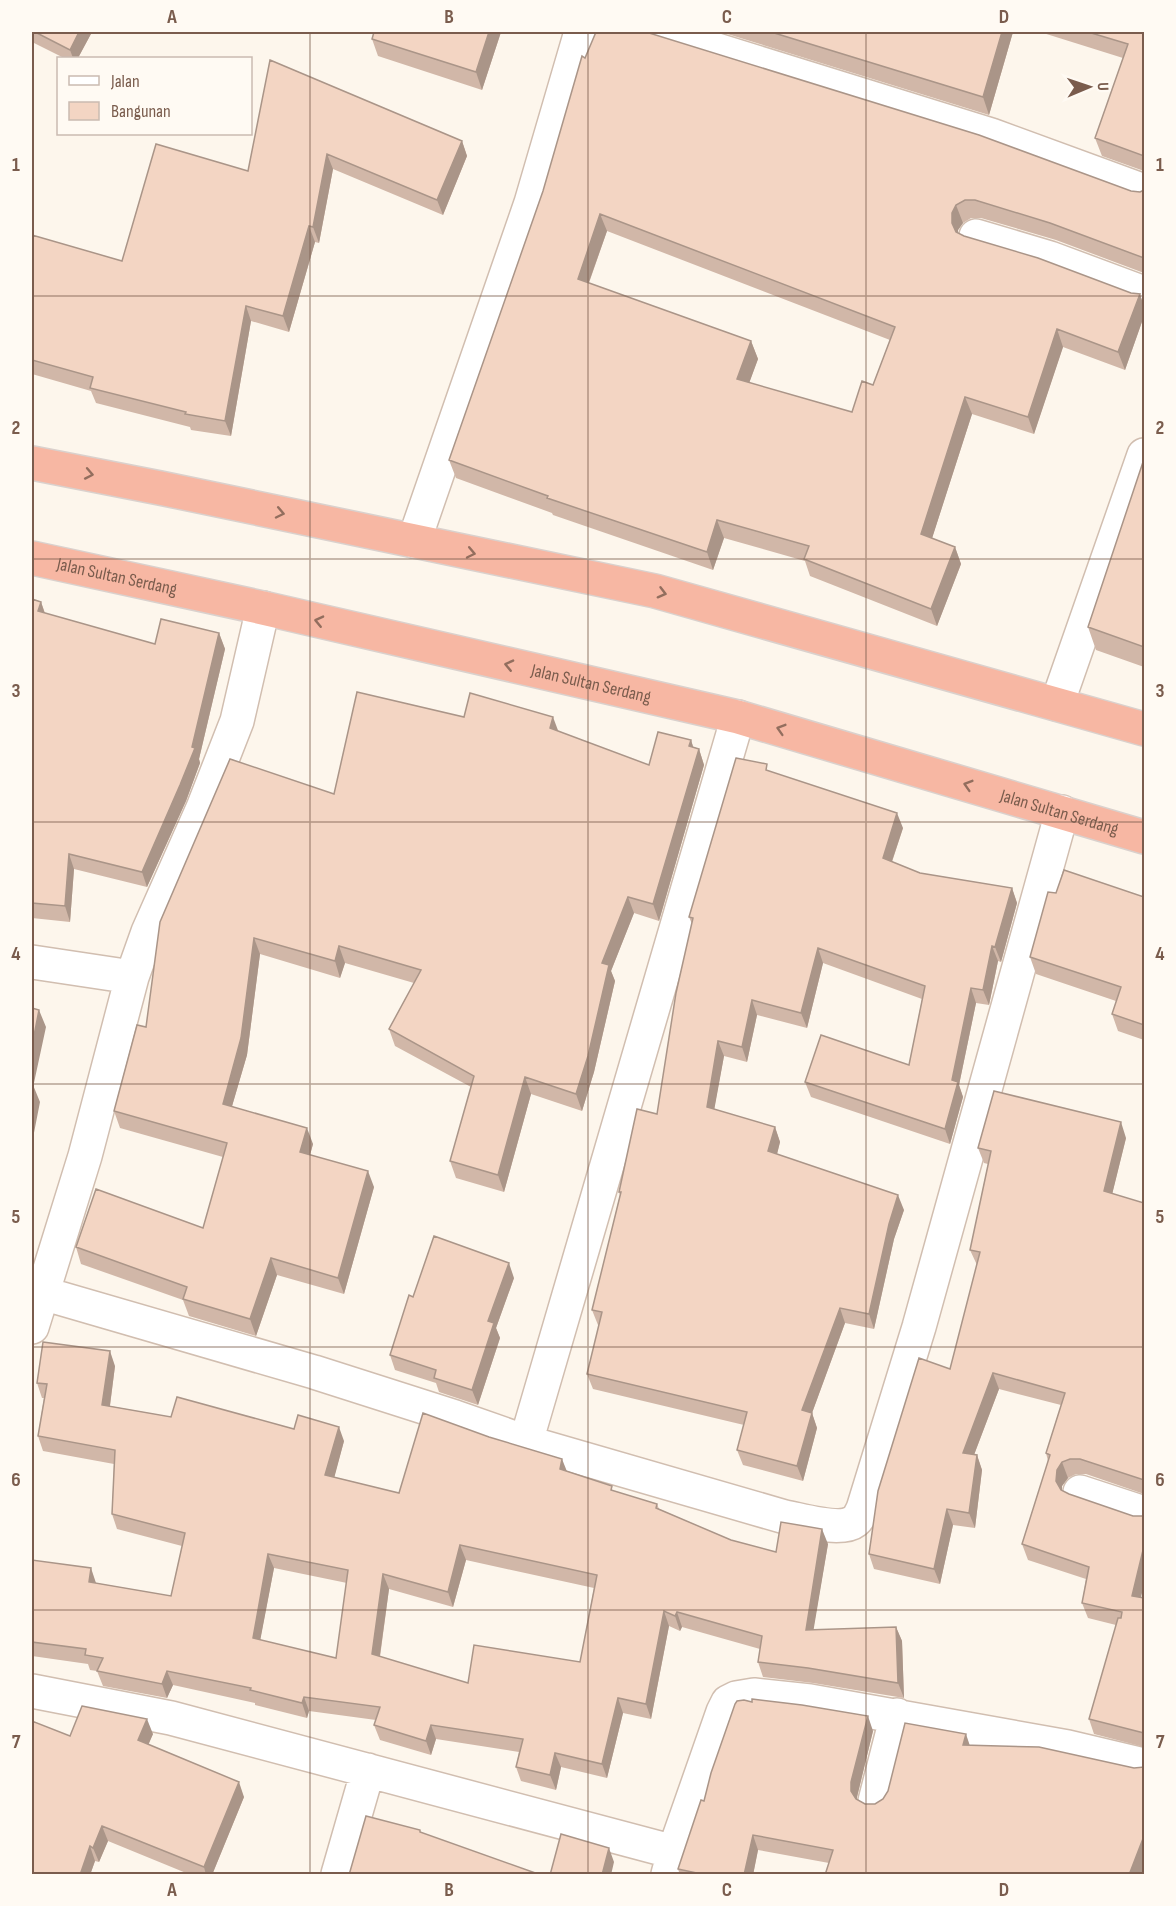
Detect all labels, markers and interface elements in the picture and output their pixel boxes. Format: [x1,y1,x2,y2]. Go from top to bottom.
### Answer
text: A [166,5,177,29]
text: B [444,5,454,29]
text: C [722,5,732,29]
text: D [999,5,1009,29]
legend [57,57,252,135]
north arrow [1059,57,1119,117]
text: Jalan [110,71,140,92]
text: U [1093,82,1112,91]
text: Bangunan [111,101,171,122]
text: 1 [12,153,20,177]
text: 1 [1156,153,1164,177]
text: 2 [12,416,20,440]
text: 2 [1156,416,1164,440]
one-way arrow [84,467,94,480]
one-way arrow [275,506,285,519]
one-way arrow [466,546,476,559]
street label: Jalan Sultan Serdang [54,553,179,600]
one-way arrow [657,586,667,599]
one-way arrow [314,615,324,628]
one-way arrow [505,659,515,672]
street label: Jalan Sultan Serdang [528,660,653,708]
text: 3 [12,679,21,703]
text: 3 [1156,679,1165,703]
one-way arrow [776,724,787,736]
one-way arrow [963,780,974,792]
street label: Jalan Sultan Serdang [997,785,1121,840]
text: 4 [11,942,21,966]
text: 4 [1155,942,1165,966]
text: 5 [12,1205,21,1229]
text: 5 [1156,1205,1165,1229]
text: 6 [11,1468,21,1492]
text: 6 [1155,1468,1165,1492]
text: 7 [12,1730,21,1754]
text: 7 [1156,1730,1165,1754]
text: A [166,1878,177,1902]
text: B [444,1878,454,1902]
text: C [722,1878,732,1902]
text: D [999,1878,1009,1902]

